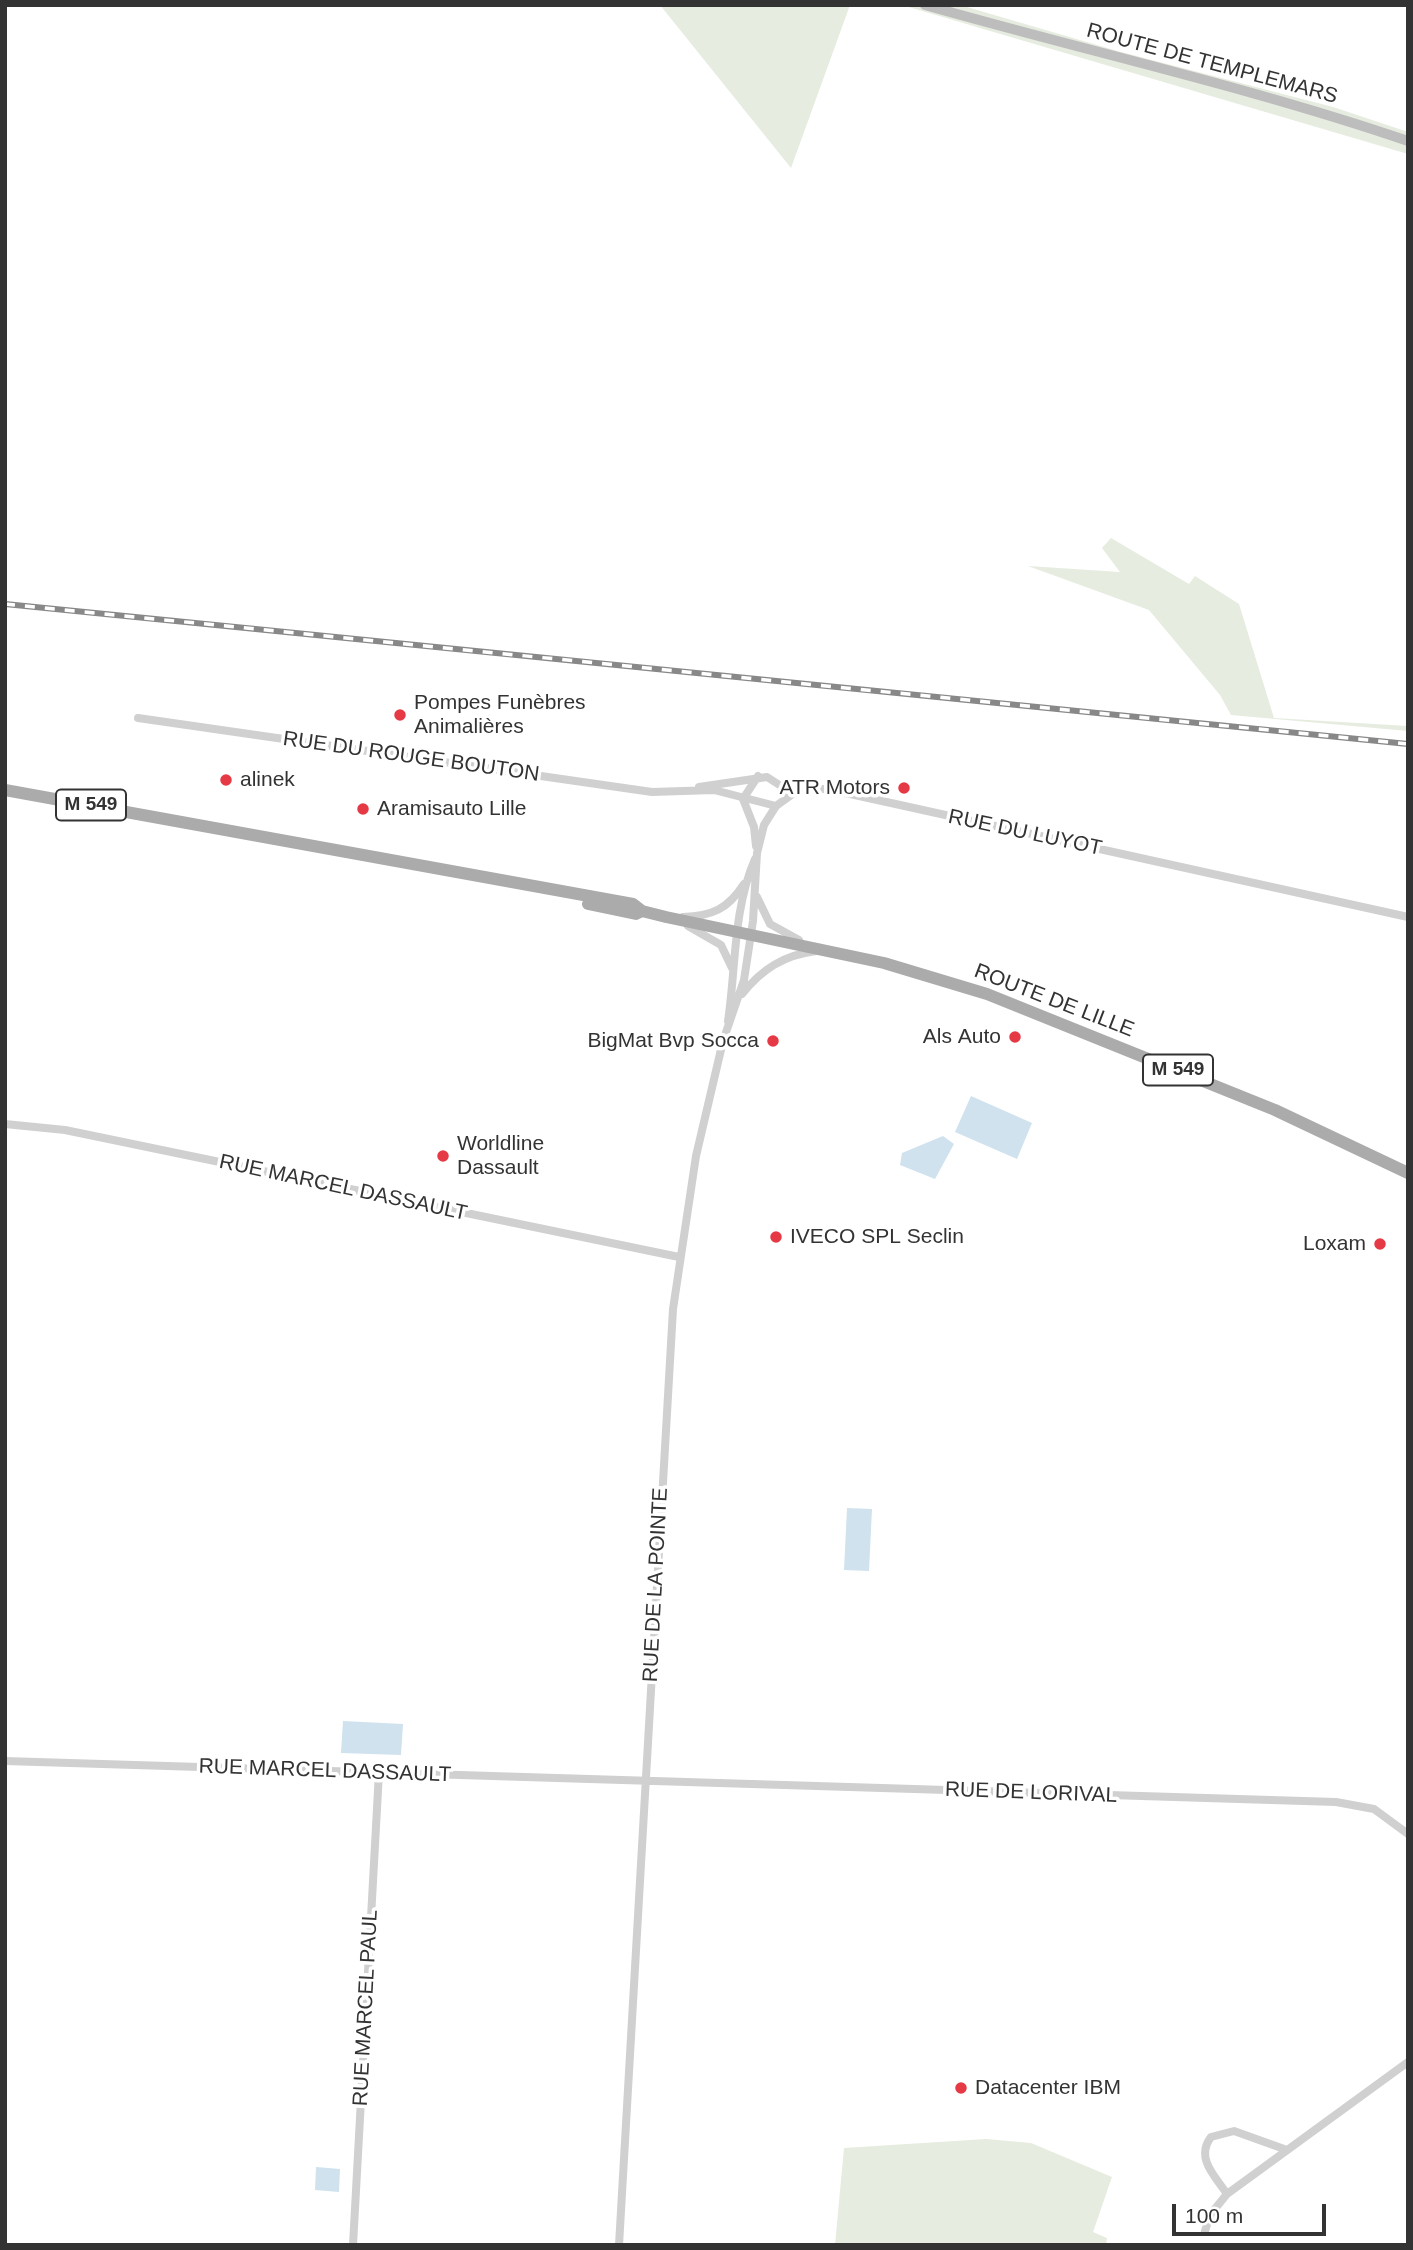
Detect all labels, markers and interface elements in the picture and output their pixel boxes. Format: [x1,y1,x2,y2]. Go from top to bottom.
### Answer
street label: ROUTE DE TEMPLEMARS [1084,18,1340,110]
place label: Pompes Funèbres Animalières [414,690,586,740]
marker: Pompes Funèbres Animalières [392,707,408,723]
street label: RUE DU ROUGE BOUTON [281,727,541,787]
place label: alinek [240,767,295,793]
marker: alinek [218,772,234,788]
place label: ATR Motors [780,775,890,801]
marker: ATR Motors [896,780,912,796]
road number: M 549 [56,790,126,820]
place label: Aramisauto Lille [377,796,526,822]
marker: Aramisauto Lille [355,801,371,817]
street label: RUE DU LUYOT [946,804,1104,862]
street label: ROUTE DE LILLE [970,959,1138,1043]
place label: Als Auto [923,1024,1001,1050]
place label: BigMat Bvp Socca [587,1028,759,1054]
marker: Als Auto [1007,1029,1023,1045]
marker: BigMat Bvp Socca [765,1033,781,1049]
road number: M 549 [1143,1054,1213,1086]
place label: Worldline Dassault [457,1131,544,1181]
marker: Worldline Dassault [435,1148,451,1164]
street label: RUE MARCEL DASSAULT [217,1149,469,1227]
place label: IVECO SPL Seclin [790,1224,964,1250]
marker: IVECO SPL Seclin [768,1229,784,1245]
place label: Loxam [1303,1231,1366,1257]
marker: Loxam [1372,1236,1388,1252]
street label: RUE DE LA POINTE [638,1487,674,1683]
street label: RUE MARCEL DASSAULT [198,1754,452,1788]
street label: RUE DE LORIVAL [944,1777,1118,1809]
street label: RUE MARCEL PAUL [348,1909,384,2107]
place label: Datacenter IBM [975,2075,1121,2101]
marker: Datacenter IBM [953,2080,969,2096]
scale bar [1175,2190,1329,2234]
text: 100 m [1185,2204,1243,2227]

